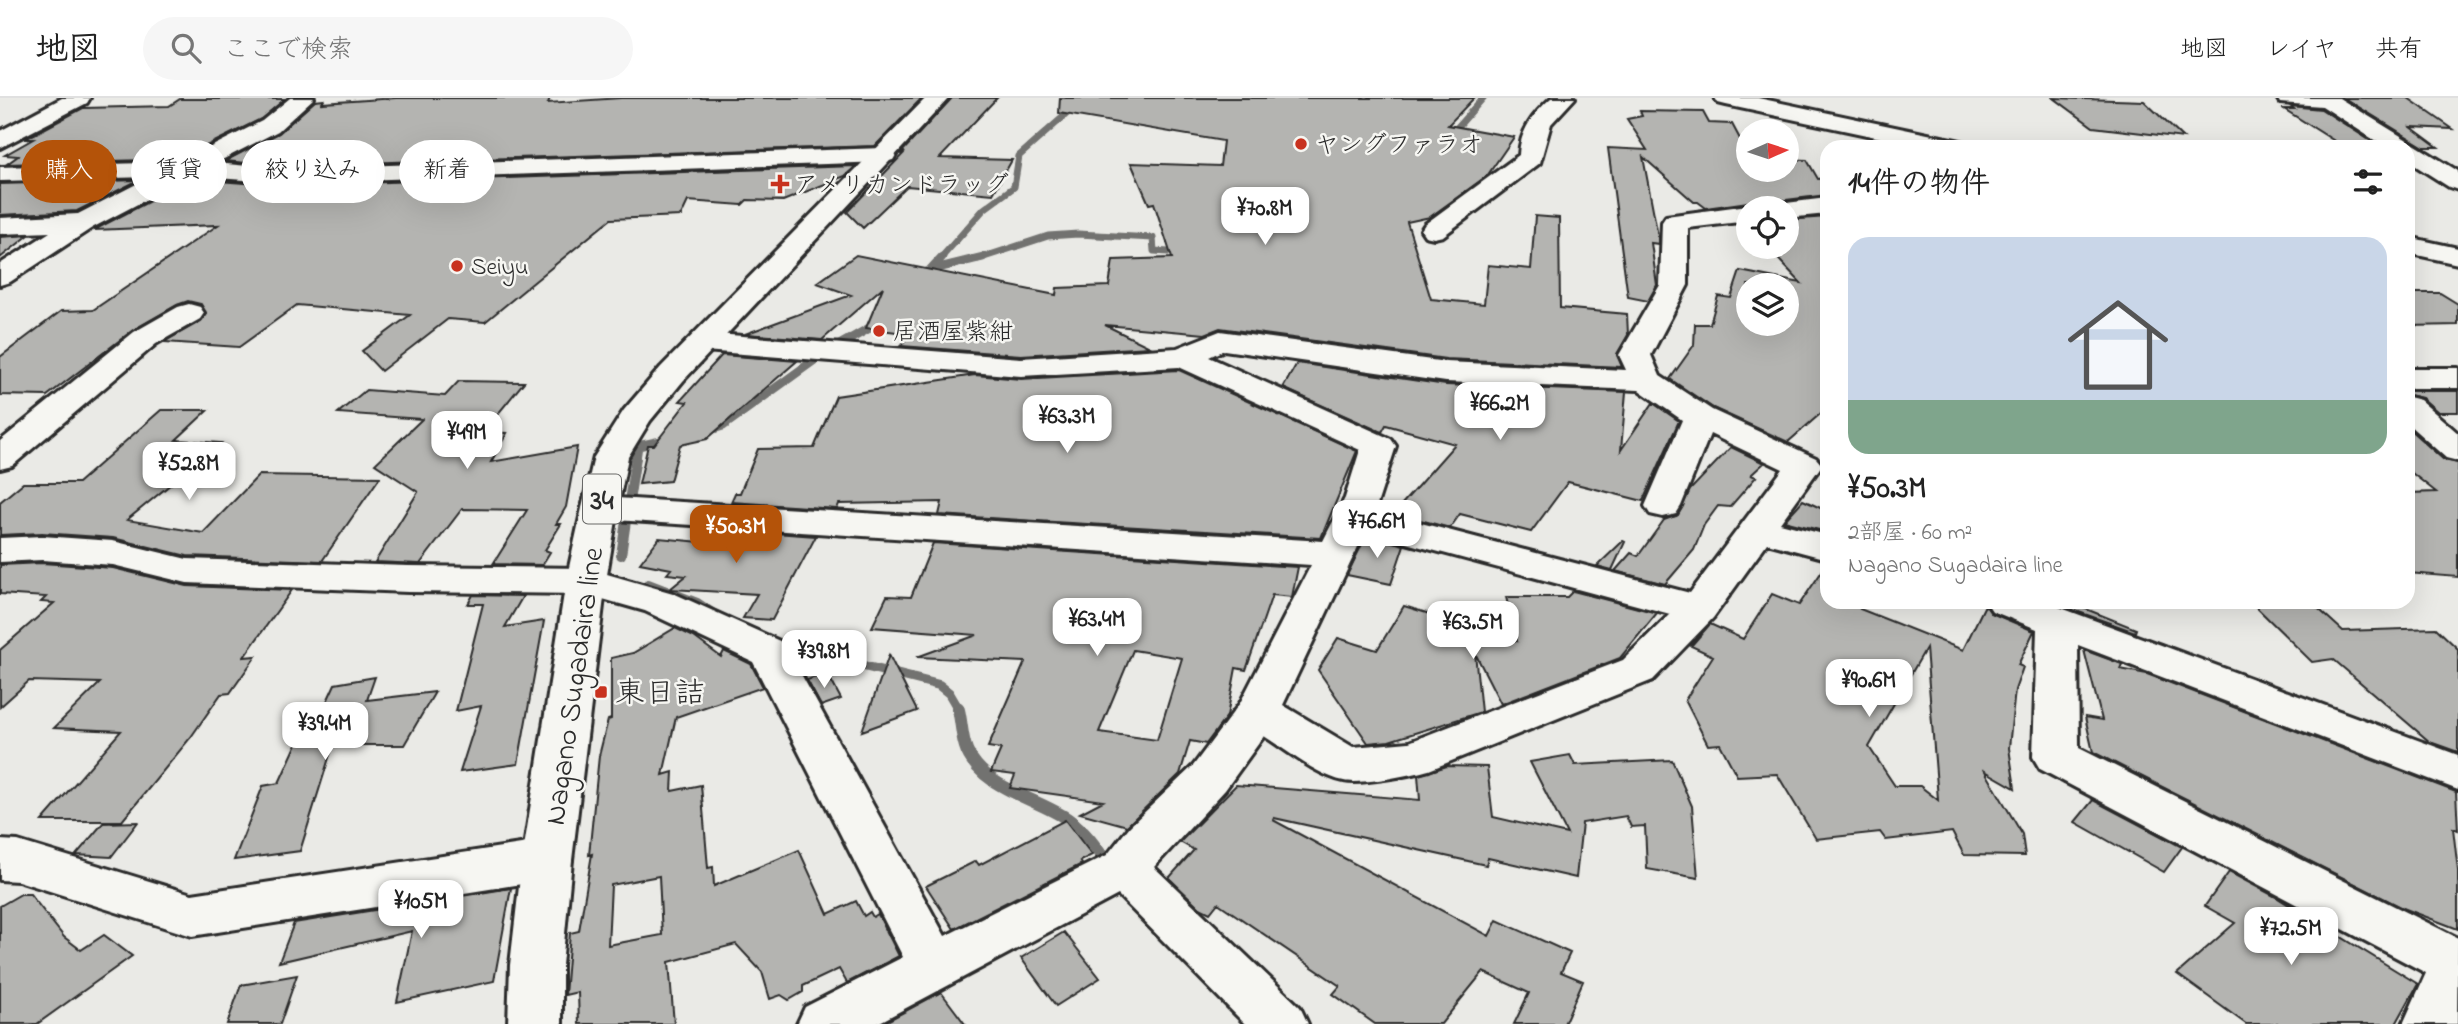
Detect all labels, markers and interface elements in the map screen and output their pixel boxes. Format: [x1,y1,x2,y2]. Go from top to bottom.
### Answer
search box [143,17,633,80]
text: 地図 [35,27,101,75]
icon: search [167,29,205,67]
text: ここで検索 [223,32,353,70]
text: 地図 [2180,33,2228,68]
text: レイヤ [2266,33,2337,68]
text: 共有 [2375,33,2423,68]
north arrow [1736,119,1799,182]
map controls [1736,119,1799,336]
place label: ヤングファラオ [1315,129,1483,164]
marker: ヤングファラオ [1293,136,1309,152]
chip: 購入 [21,140,117,203]
chip: 賃貸 [131,140,227,203]
chip: 絞り込み [241,140,385,203]
chip: 新着 [399,140,495,203]
text: 14件の物件 [1848,163,1990,207]
icon: filters [2349,163,2387,201]
place label: アメリカンドラッグ [794,169,1009,204]
marker: アメリカンドラッグ [772,176,788,192]
pin: ¥70.8M [1208,188,1322,247]
text: ¥70.8M [1237,193,1293,226]
button: locate [1736,196,1799,259]
place label: Seiyu [471,251,528,287]
marker: Seiyu [449,258,465,274]
button: layers [1736,273,1799,336]
icon: home [2055,282,2181,408]
place label: 居酒屋紫紺 [893,316,1013,351]
marker: 居酒屋紫紺 [871,323,887,339]
pin: ¥66.2M [1443,382,1557,442]
text: ¥66.2M [1470,388,1530,421]
pin: ¥63.3M [1010,396,1124,455]
text: ¥63.3M [1039,401,1095,434]
pin: ¥49M [426,412,508,471]
text: ¥49M [447,417,487,450]
pin: ¥52.8M [132,442,246,502]
text: ¥52.8M [159,448,219,481]
text: ¥50.3M [1848,468,1927,512]
road number: 34 [583,474,621,524]
pin: ¥76.6M [1320,500,1434,560]
pin: ¥50.3M [679,505,793,565]
text: ¥76.6M [1348,506,1406,539]
text: ¥50.3M [706,511,766,544]
text: 2部屋 · 60 m² [1848,517,1972,550]
street label: Nagano Sugadaira line [535,544,617,828]
text: Nagano Sugadaira line [1848,550,2063,583]
pin: ¥63.4M [1040,598,1154,658]
pin: ¥63.5M [1416,602,1530,661]
text: ¥63.4M [1069,604,1125,637]
text: ¥63.5M [1443,607,1503,640]
pin: ¥39.8M [767,630,881,690]
text: ¥39.8M [798,636,850,669]
pin: ¥90.6M [1812,660,1926,719]
text: ¥90.6M [1842,665,1896,698]
place label: 東日詰 [615,673,705,717]
marker: 東日詰 [593,684,609,700]
pin: ¥39.4M [268,702,382,762]
text: ¥39.4M [298,708,352,741]
pin: ¥105M [372,880,470,940]
text: ¥105M [394,886,448,919]
pin: ¥72.5M [2234,908,2348,967]
text: ¥72.5M [2260,913,2322,946]

